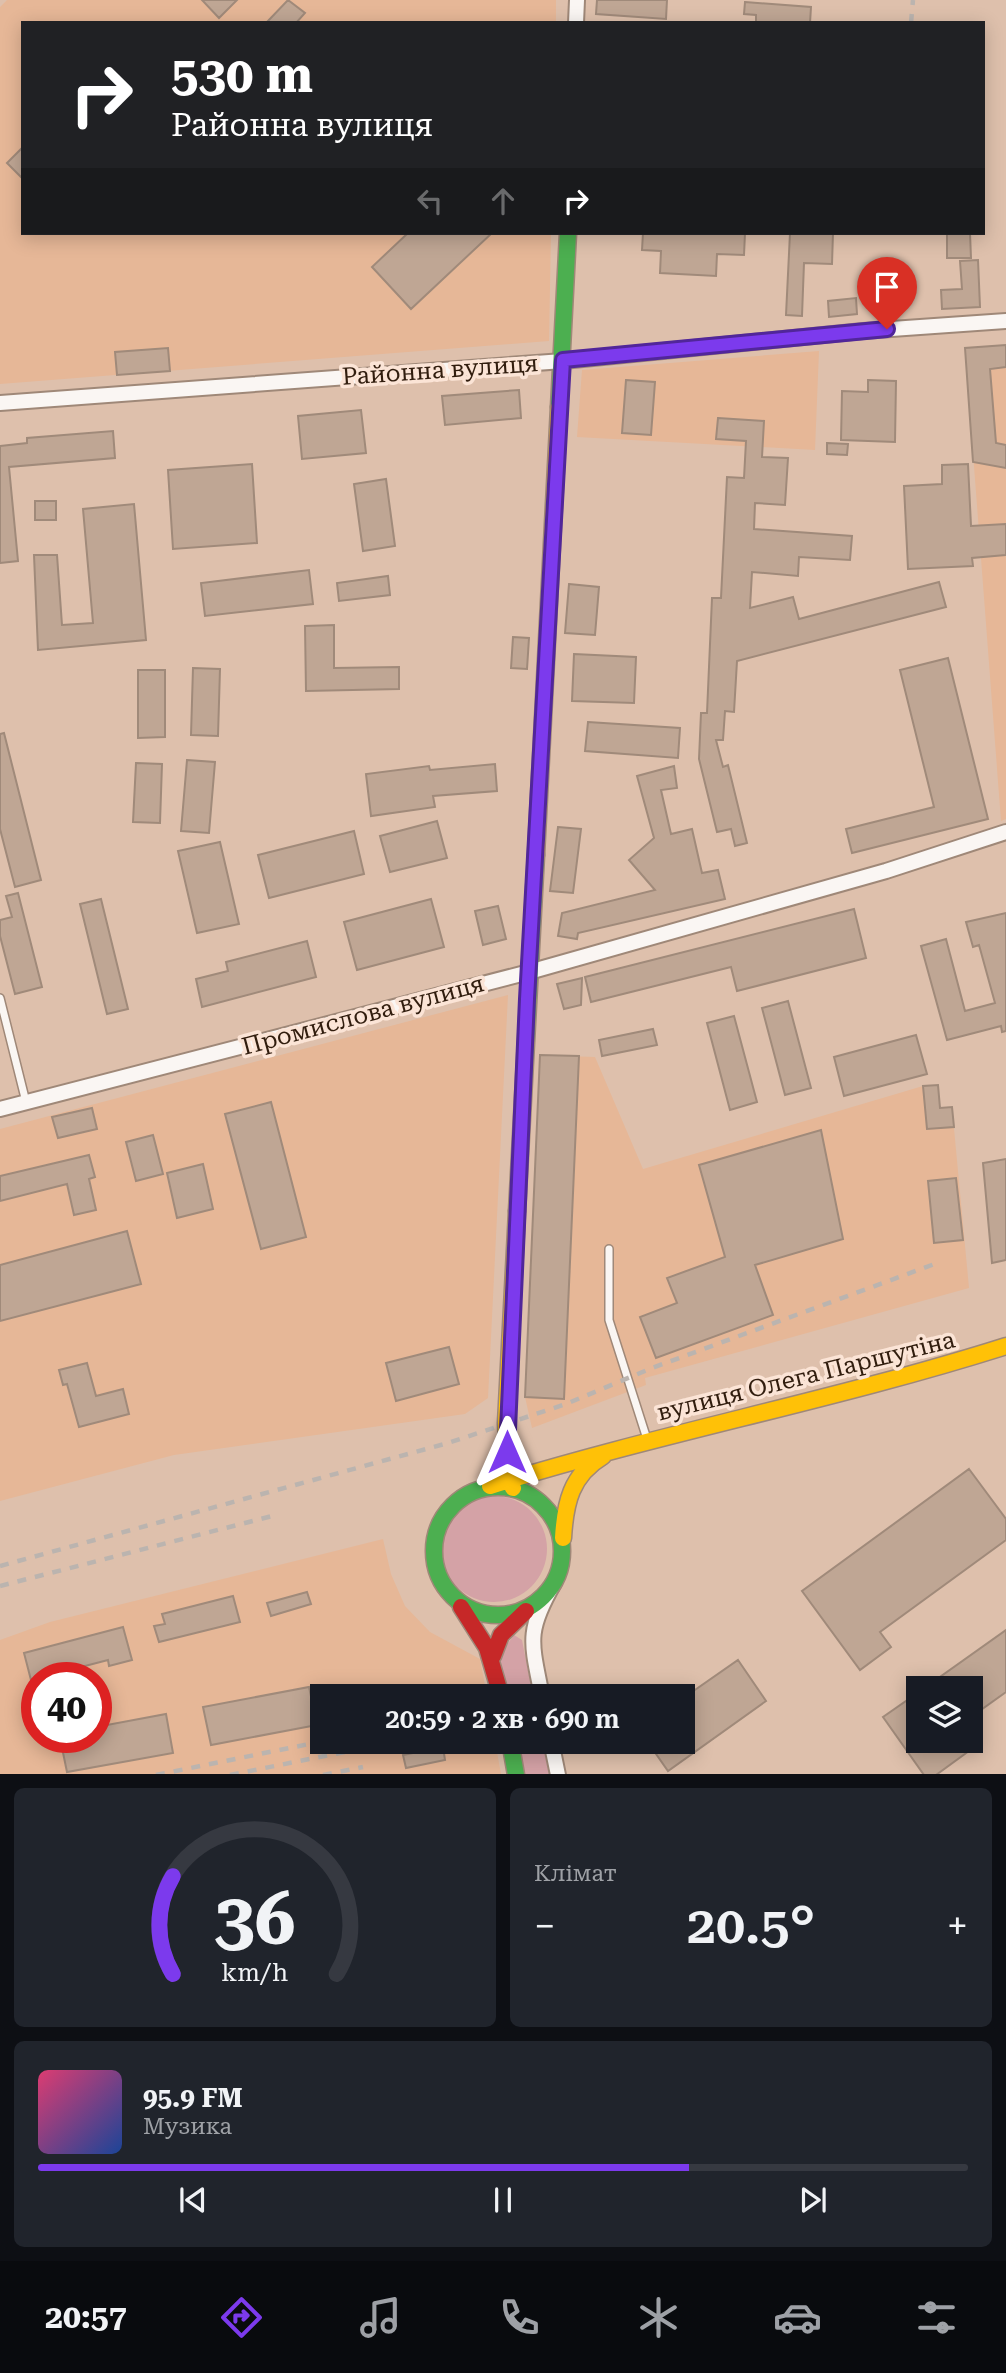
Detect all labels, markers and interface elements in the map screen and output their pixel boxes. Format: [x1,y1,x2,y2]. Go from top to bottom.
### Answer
text: 530 m [171,47,313,104]
icon: right [56,49,147,140]
text: Районна вулиця [171,106,433,144]
icon: left [411,182,449,220]
icon: ahead [484,182,522,220]
icon: right [557,182,595,220]
pin [857,257,917,329]
icon: arrive [868,268,906,306]
street label: Районна вулиця [341,349,539,391]
street label: Промислова вулиця [239,969,487,1061]
street label: вулиця Олега Паршутіна [654,1325,958,1427]
position arrow [470,1415,544,1489]
speed limit sign: 40 [21,1662,112,1753]
map controls [906,1676,983,1753]
button: layers [906,1676,983,1753]
text: 20:59 · 2 хв · 690 m [385,1704,620,1734]
text: Клімат [534,1860,617,1887]
text: 36 [214,1877,296,1962]
text: 20.5° [687,1895,815,1956]
text: − [534,1904,555,1948]
text: + [947,1904,968,1948]
text: km/h [222,1957,288,1986]
text: 95.9 FM [143,2083,243,2113]
text: Музика [143,2113,232,2140]
icon: previous [174,2181,212,2219]
icon: pause [484,2181,522,2219]
icon: next [794,2181,832,2219]
icon: directions [217,2293,266,2342]
icon: music [356,2293,405,2342]
icon: phone [495,2293,544,2342]
icon: climate [634,2293,683,2342]
icon: car [773,2293,822,2342]
icon: filters [912,2293,961,2342]
text: 20:57 [45,2298,127,2336]

